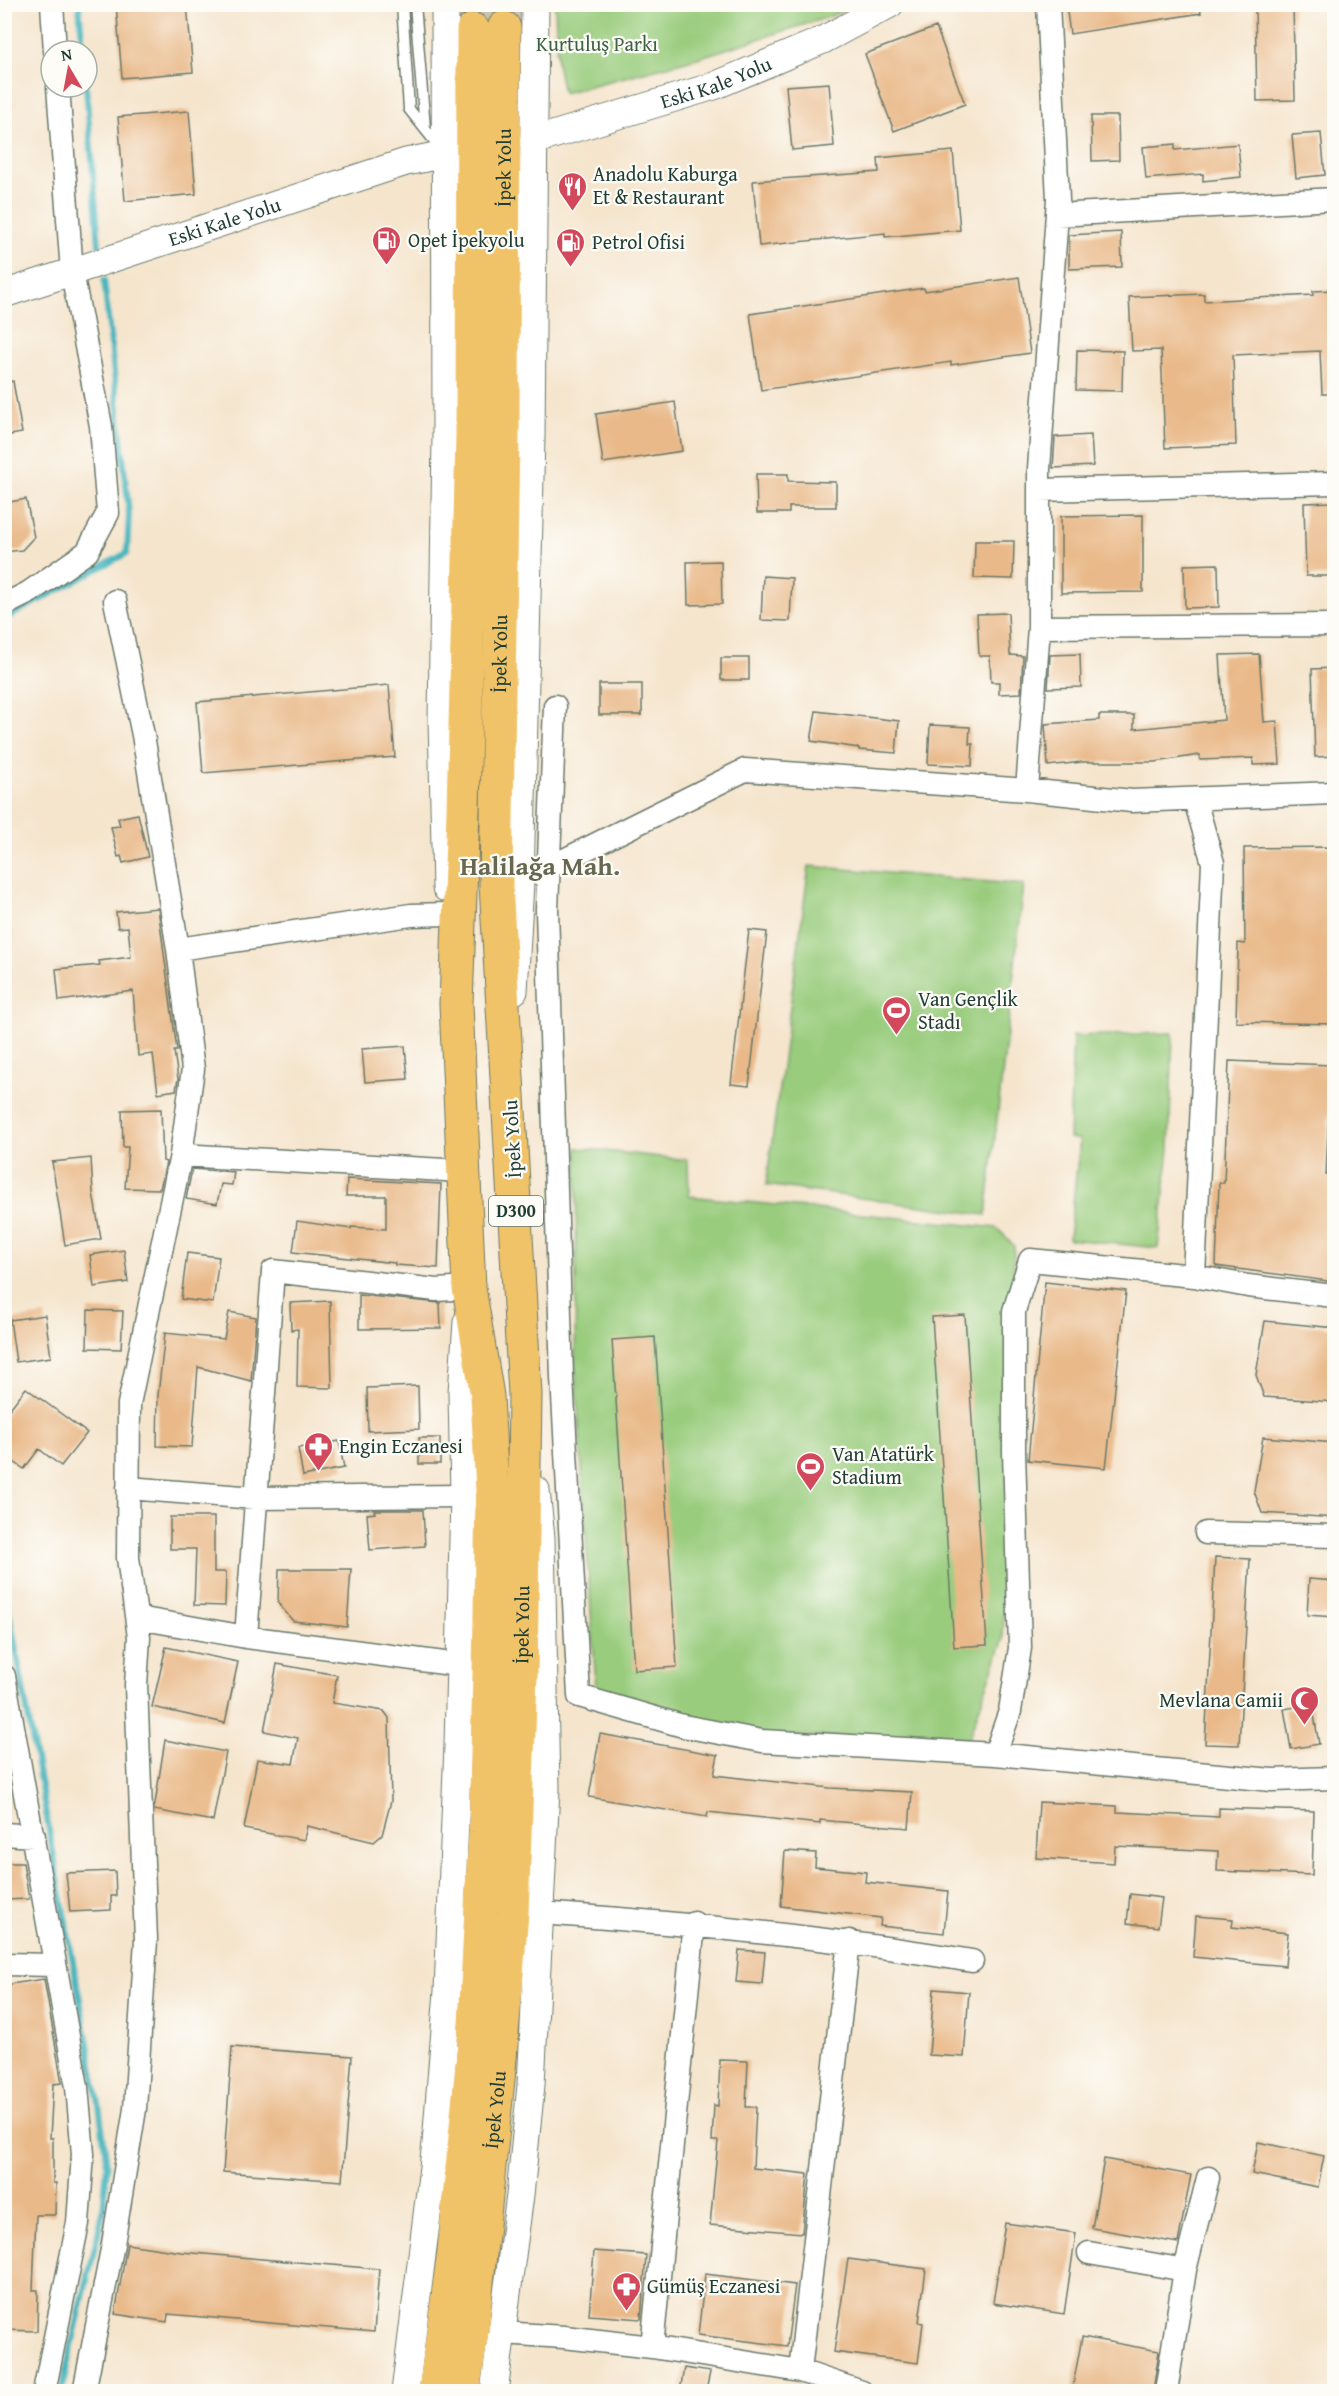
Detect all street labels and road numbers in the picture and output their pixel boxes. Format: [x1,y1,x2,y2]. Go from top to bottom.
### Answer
street label: Eski Kale Yolu [657,48,776,116]
street label: İpek Yolu [489,128,518,207]
street label: Eski Kale Yolu [164,189,284,253]
street label: İpek Yolu [484,614,514,693]
street label: İpek Yolu [495,1099,528,1179]
road number: D300 [489,1196,543,1226]
street label: İpek Yolu [506,1585,536,1664]
street label: İpek Yolu [476,2069,513,2150]

